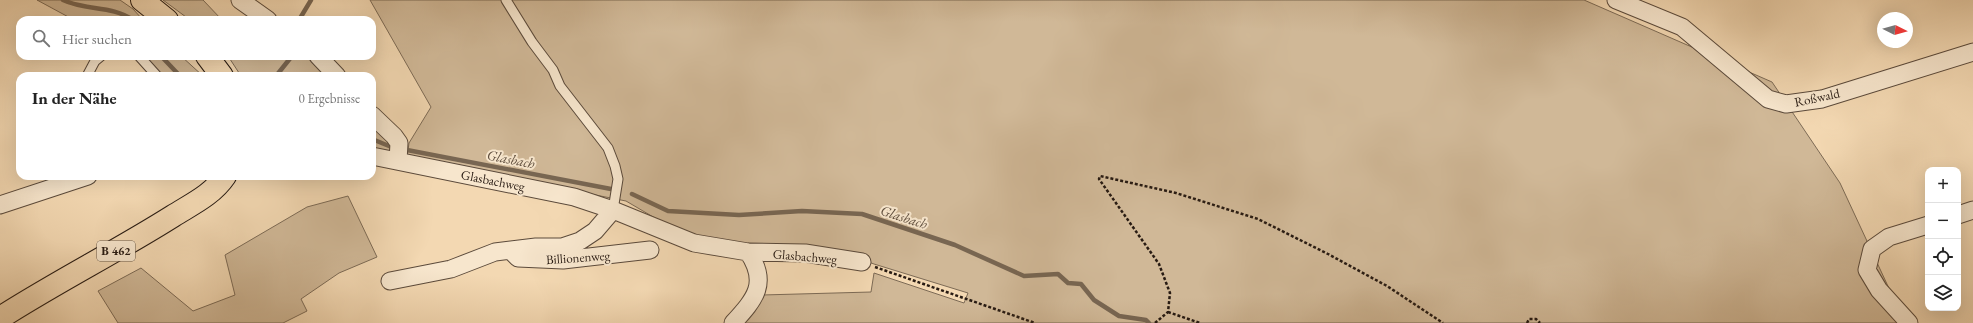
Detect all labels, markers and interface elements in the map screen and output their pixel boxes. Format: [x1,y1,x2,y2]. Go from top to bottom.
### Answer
north arrow [1877,12,1913,48]
search box [16,16,376,60]
icon: search [30,27,52,49]
text: Hier suchen [62,29,132,48]
street label: Roßwald [1793,84,1842,111]
text: In der Nähe [32,87,117,109]
text: 0 Ergebnisse [299,90,360,107]
water label: Glasbach [486,146,537,172]
street label: Glasbachweg [460,166,527,195]
map controls [1925,167,1961,311]
button: + [1925,167,1961,203]
water label: Glasbach [878,201,930,233]
button: − [1925,203,1961,239]
button: locate [1925,239,1961,275]
road number: B 462 [97,241,135,261]
street label: Glasbachweg [772,245,838,268]
street label: Billionenweg [545,247,611,268]
button: layers [1925,275,1961,311]

